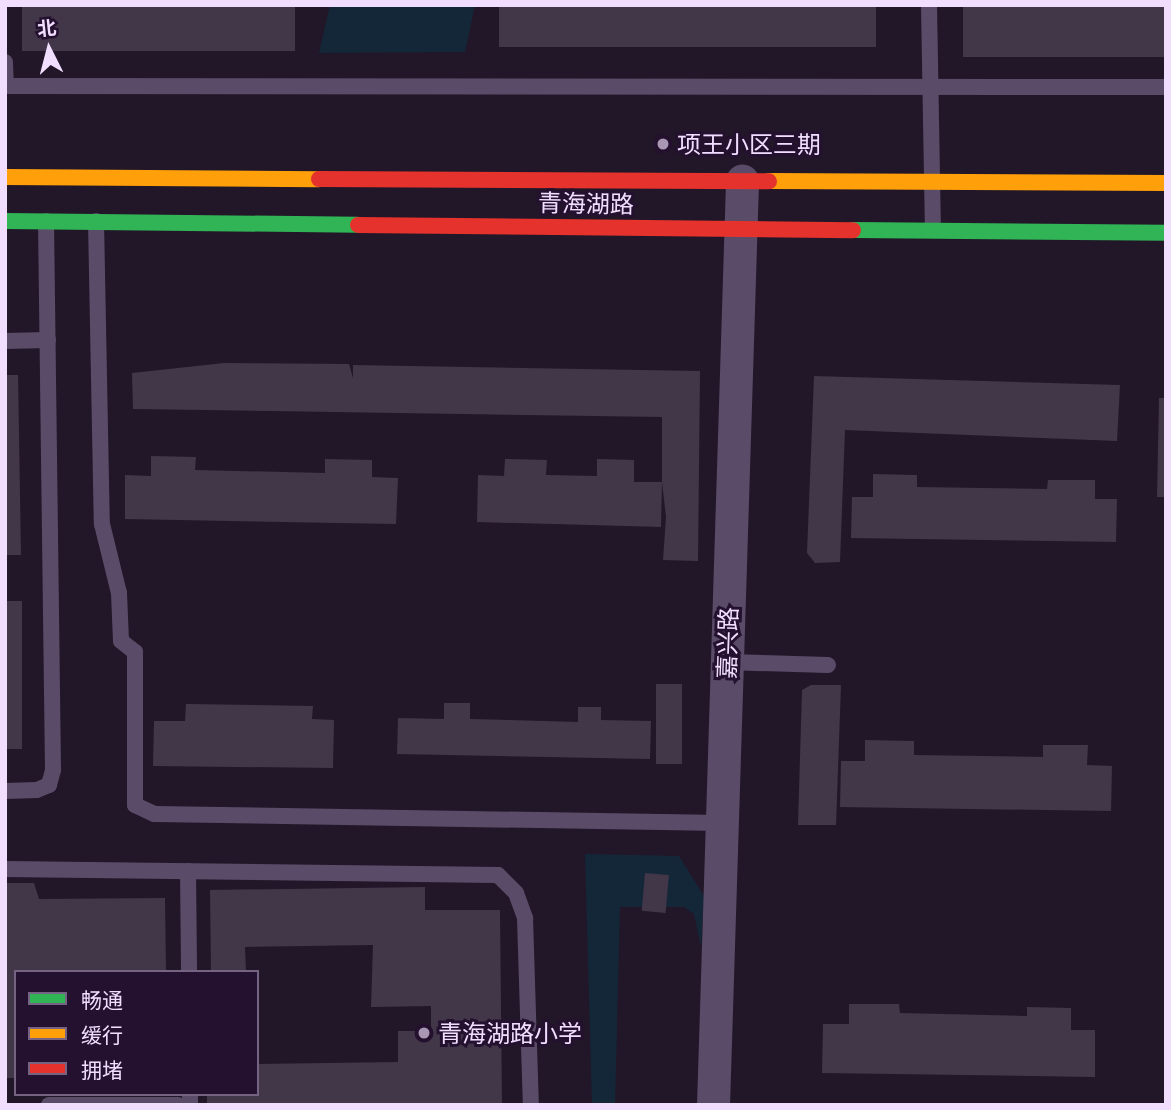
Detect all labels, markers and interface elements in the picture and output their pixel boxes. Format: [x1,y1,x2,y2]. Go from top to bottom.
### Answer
north arrow [14,14,84,84]
text: 北 [36,15,57,40]
place label: 项王小区三期 [677,130,821,158]
marker: 项王小区三期 [655,136,671,152]
street label: 青海湖路 [538,188,634,218]
street label: 嘉兴路 [711,607,743,679]
legend [14,970,259,1096]
text: 畅通 [81,987,123,1013]
place label: 青海湖路小学 [438,1019,582,1047]
text: 缓行 [81,1022,123,1048]
marker: 青海湖路小学 [416,1025,432,1041]
text: 拥堵 [81,1057,123,1083]

